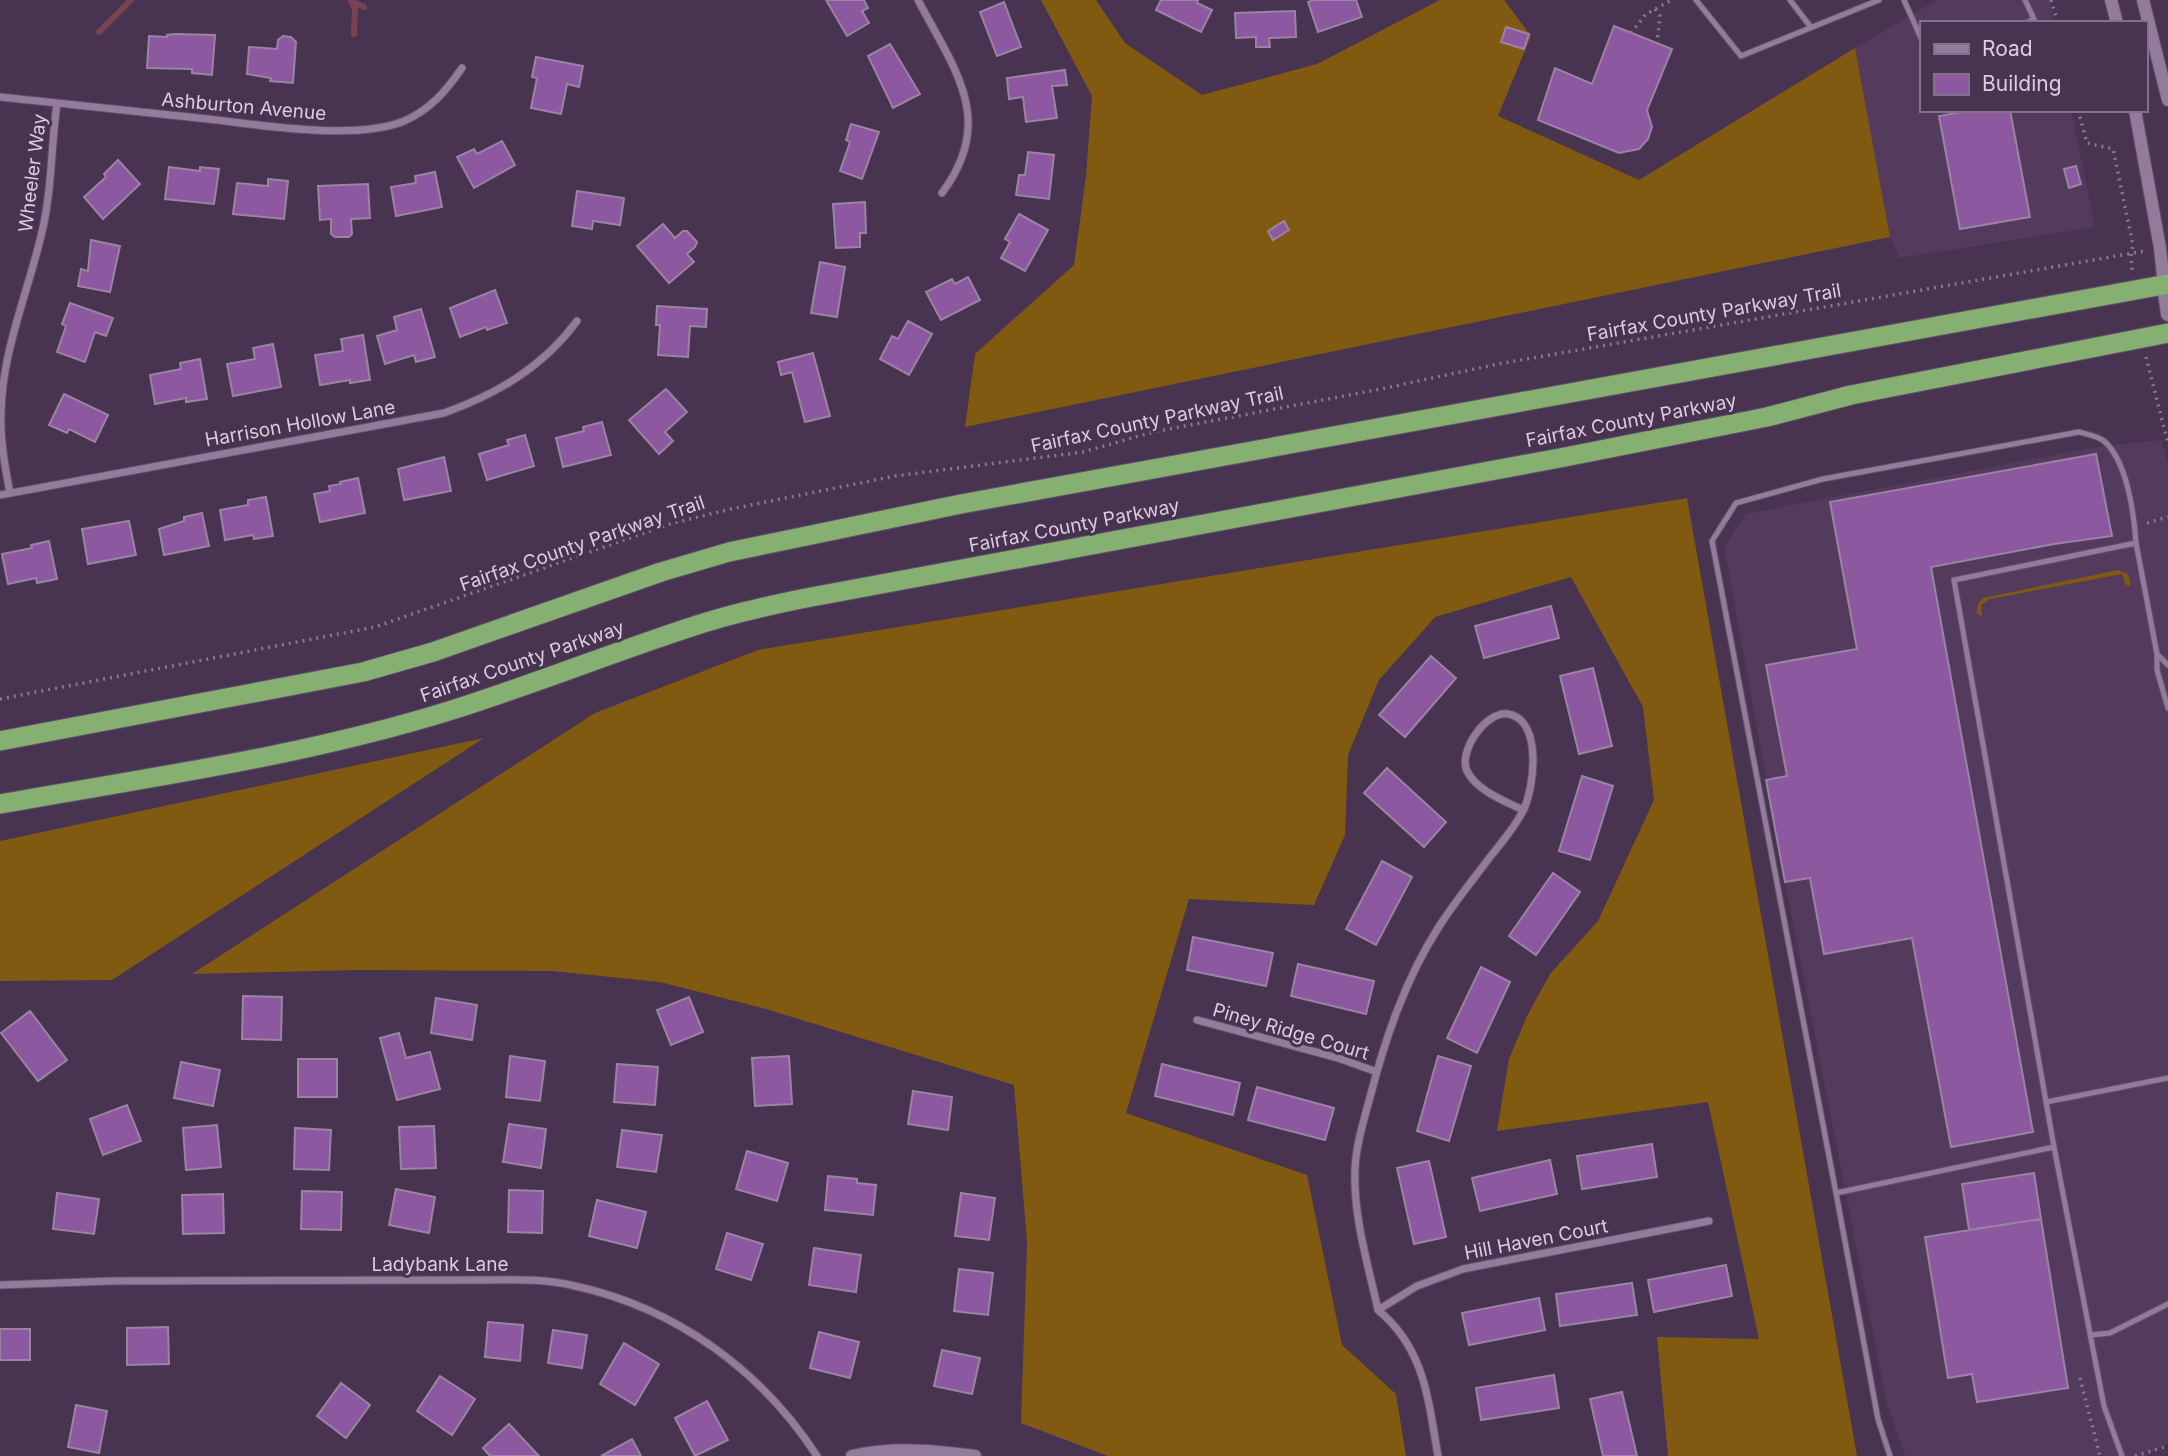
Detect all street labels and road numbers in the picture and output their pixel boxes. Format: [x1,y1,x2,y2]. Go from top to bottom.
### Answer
street label: Ashburton Avenue [161,88,327,125]
street label: Wheeler Way [14,112,51,234]
street label: Fairfax County Parkway Trail [1585,279,1843,346]
street label: Fairfax County Parkway Trail [1029,381,1286,458]
street label: Fairfax County Parkway [1524,389,1739,452]
street label: Harrison Hollow Lane [203,395,397,452]
street label: Fairfax County Parkway Trail [457,491,708,596]
street label: Fairfax County Parkway [967,494,1182,557]
street label: Fairfax County Parkway [417,616,627,707]
street label: Piney Ridge Court [1210,998,1372,1065]
street label: Hill Haven Court [1462,1214,1610,1265]
street label: Ladybank Lane [371,1253,509,1276]

